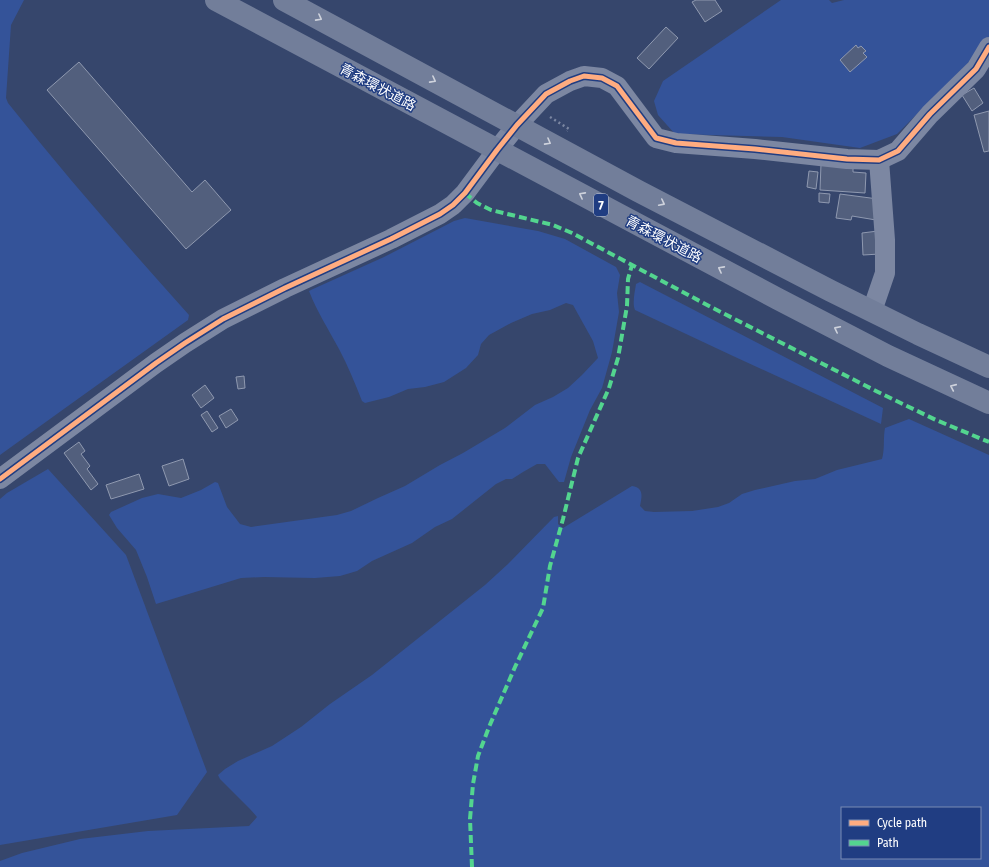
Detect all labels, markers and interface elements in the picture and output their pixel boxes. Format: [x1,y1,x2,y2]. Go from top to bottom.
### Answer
one-way arrow [315,14,322,21]
street label: 青森環状道路 [337,60,419,115]
one-way arrow [429,75,436,83]
one-way arrow [544,137,551,144]
one-way arrow [579,192,586,200]
road number: 7 [594,194,608,216]
one-way arrow [658,199,665,206]
street label: 青森環状道路 [623,212,705,267]
one-way arrow [718,266,726,274]
one-way arrow [833,327,841,334]
one-way arrow [950,384,958,392]
legend [841,807,981,859]
text: Cycle path [877,816,927,830]
text: Path [877,836,899,850]

